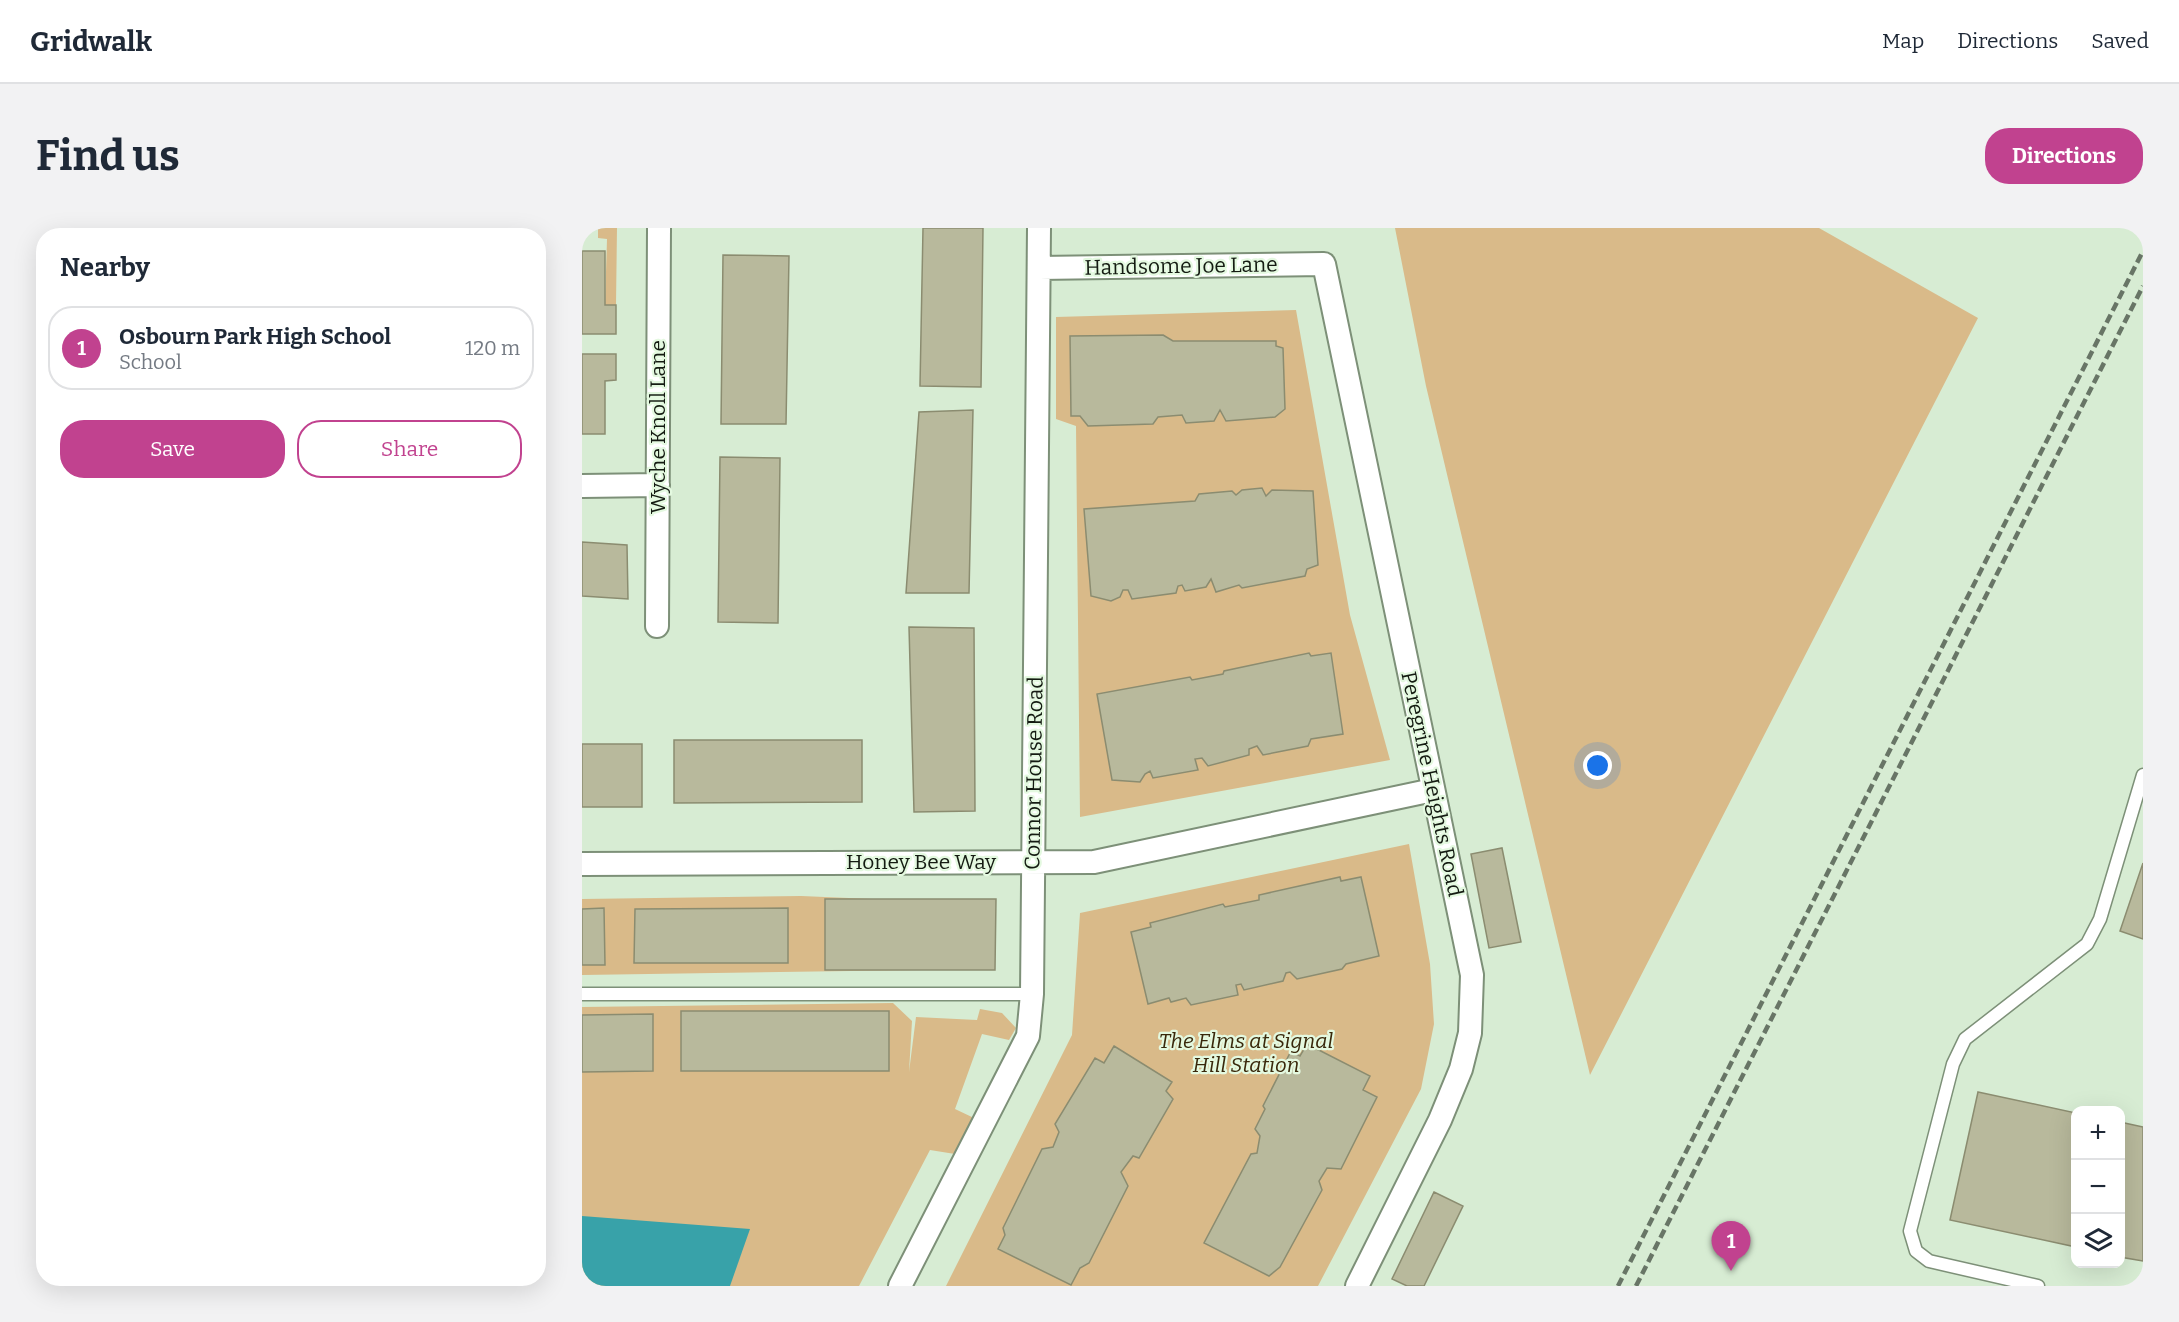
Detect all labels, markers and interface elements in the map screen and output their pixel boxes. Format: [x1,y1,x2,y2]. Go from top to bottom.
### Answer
text: Gridwalk [30,25,152,58]
text: Map [1882,28,1924,54]
text: Directions [1957,28,2058,54]
text: Saved [2091,28,2149,54]
button: Directions [1985,128,2143,184]
text: Find us [36,131,180,181]
street label: Handsome Joe Lane [1084,251,1278,281]
text: Nearby [60,252,150,283]
text: Osbourn Park High School [119,323,391,350]
text: 1 [77,336,86,360]
text: 120 m [465,336,520,360]
street label: Wyche Knoll Lane [645,340,671,514]
text: School [119,350,182,374]
button: Save [60,420,285,478]
button: Share [297,420,522,478]
street label: Peregrine Heights Road [1395,669,1469,899]
street label: Connor House Road [1019,676,1049,870]
your location [1583,751,1612,780]
street label: Honey Bee Way [846,849,997,875]
park label: The Elms at Signal Hill Station [1159,1028,1333,1078]
map controls [2071,1106,2125,1268]
button: + [2071,1106,2125,1160]
button: − [2071,1160,2125,1214]
button: layers [2071,1214,2125,1268]
pin: 1 [1712,1222,1750,1271]

